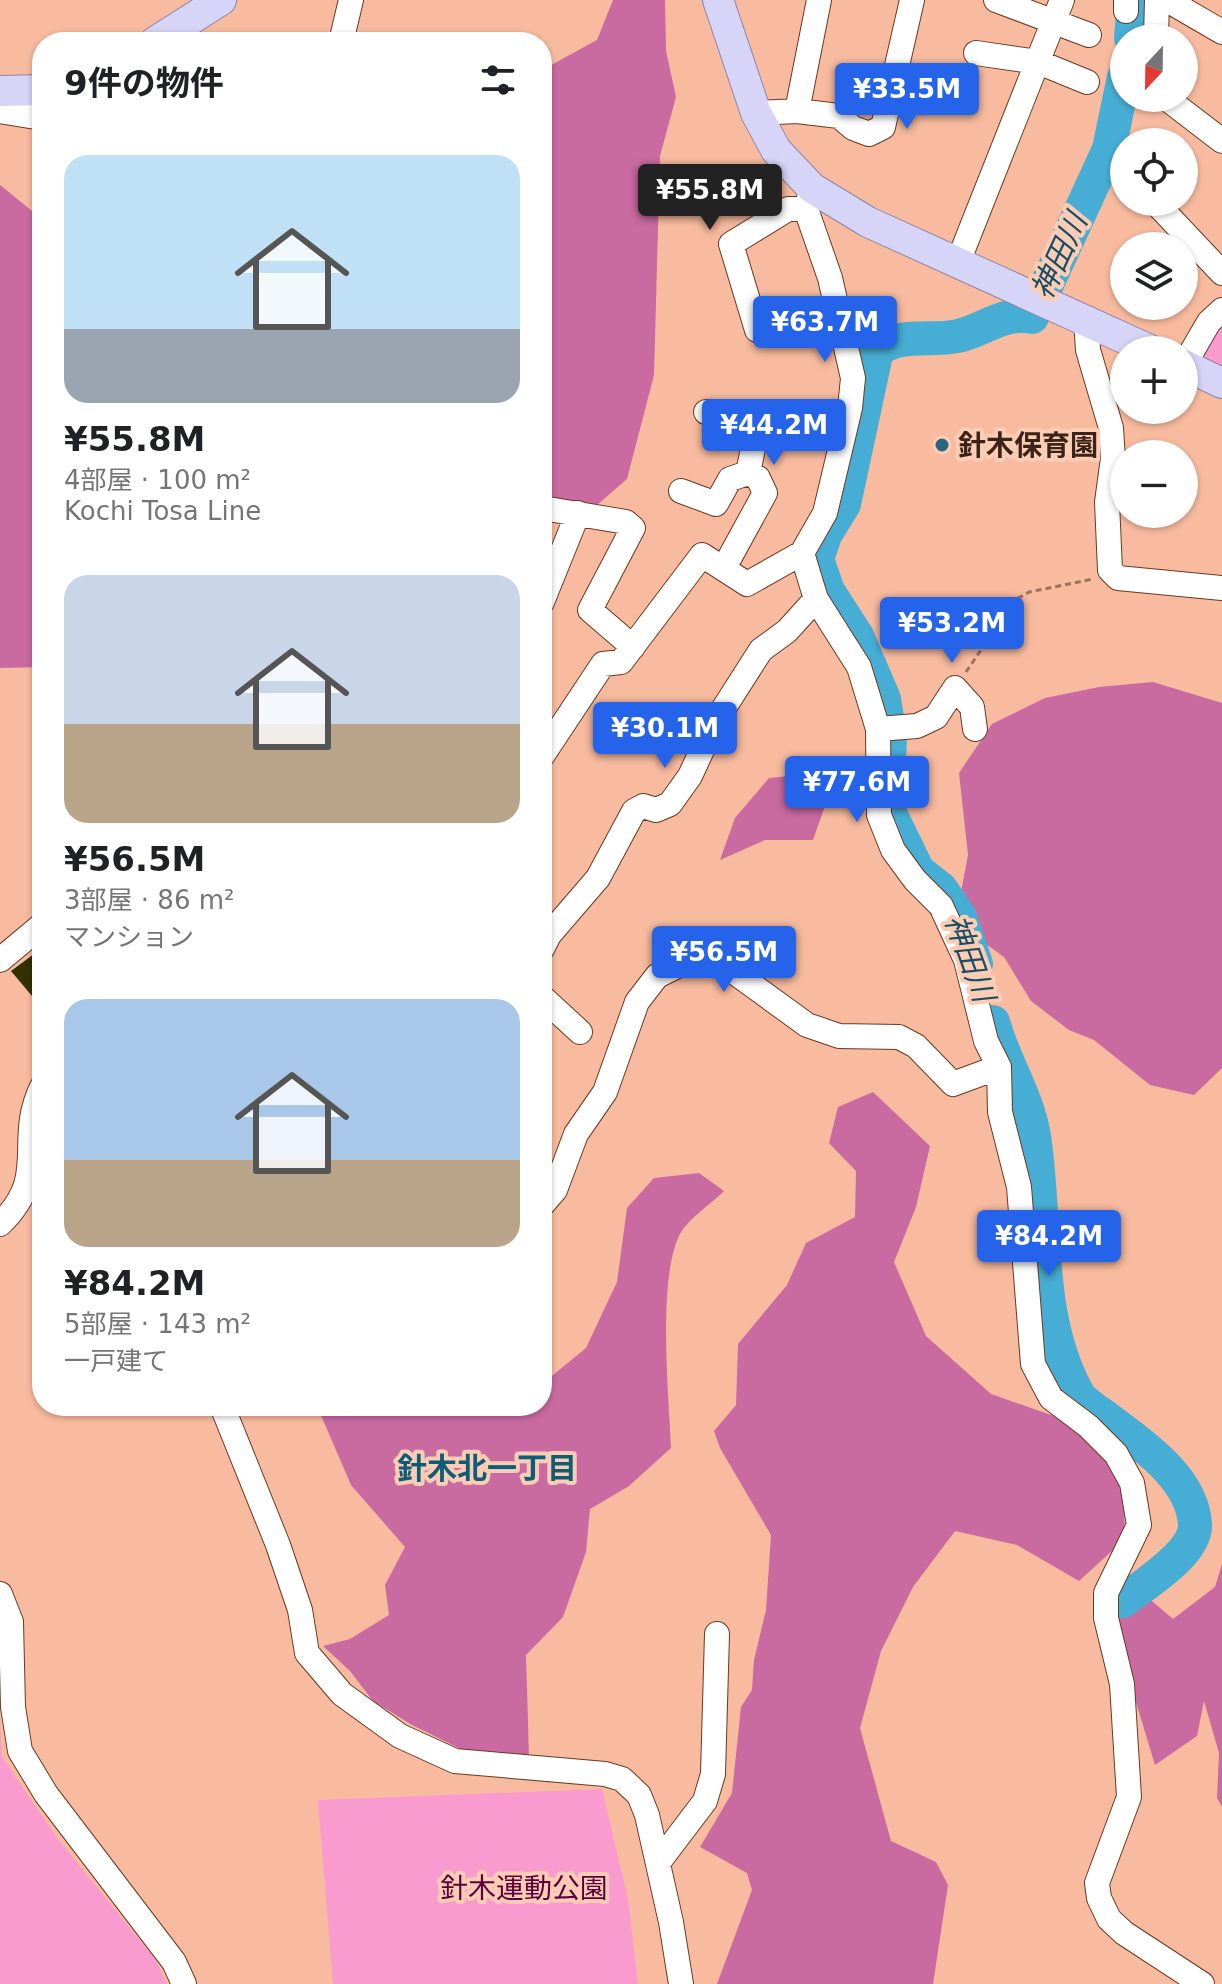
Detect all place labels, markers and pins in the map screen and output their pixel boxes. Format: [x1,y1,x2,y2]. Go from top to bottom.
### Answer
pin: ¥33.5M [842,63,972,131]
pin: ¥55.8M [645,164,775,232]
pin: ¥63.7M [760,296,890,364]
pin: ¥44.2M [709,399,839,467]
place label: 針木保育園 [958,429,1098,462]
marker: 針木保育園 [933,436,951,454]
pin: ¥53.2M [887,597,1017,665]
pin: ¥30.1M [600,702,730,770]
pin: ¥77.6M [792,756,922,824]
pin: ¥56.5M [659,926,789,994]
pin: ¥84.2M [984,1210,1114,1278]

